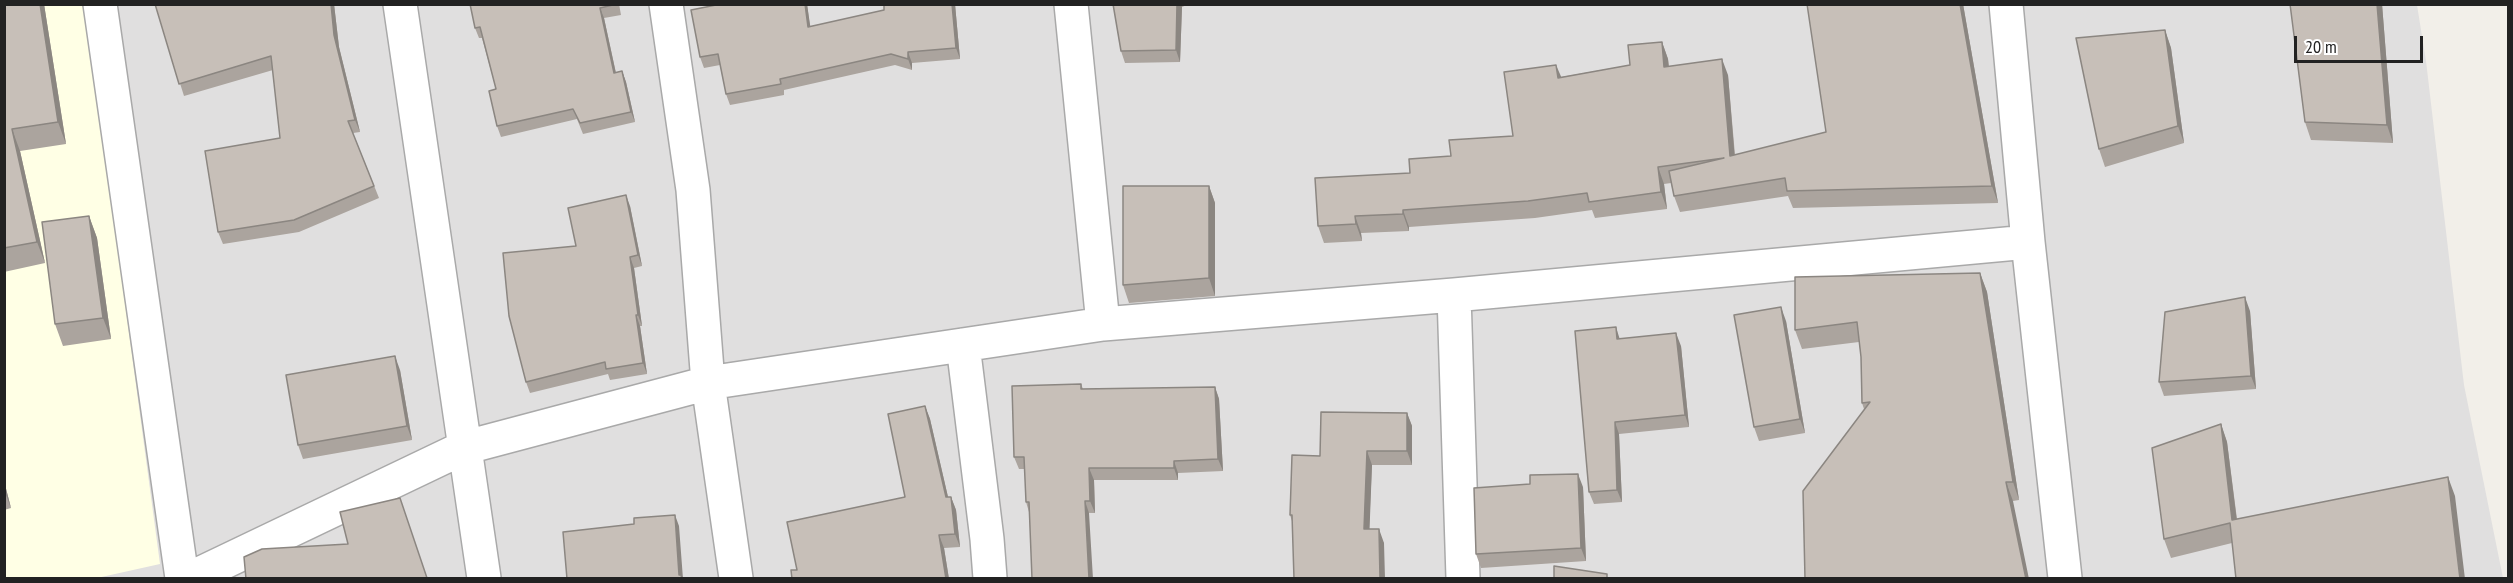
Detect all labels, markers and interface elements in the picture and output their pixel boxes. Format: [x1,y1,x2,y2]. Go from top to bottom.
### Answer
scale bar [2297,24,2426,62]
text: 20 m [2305,35,2337,58]

